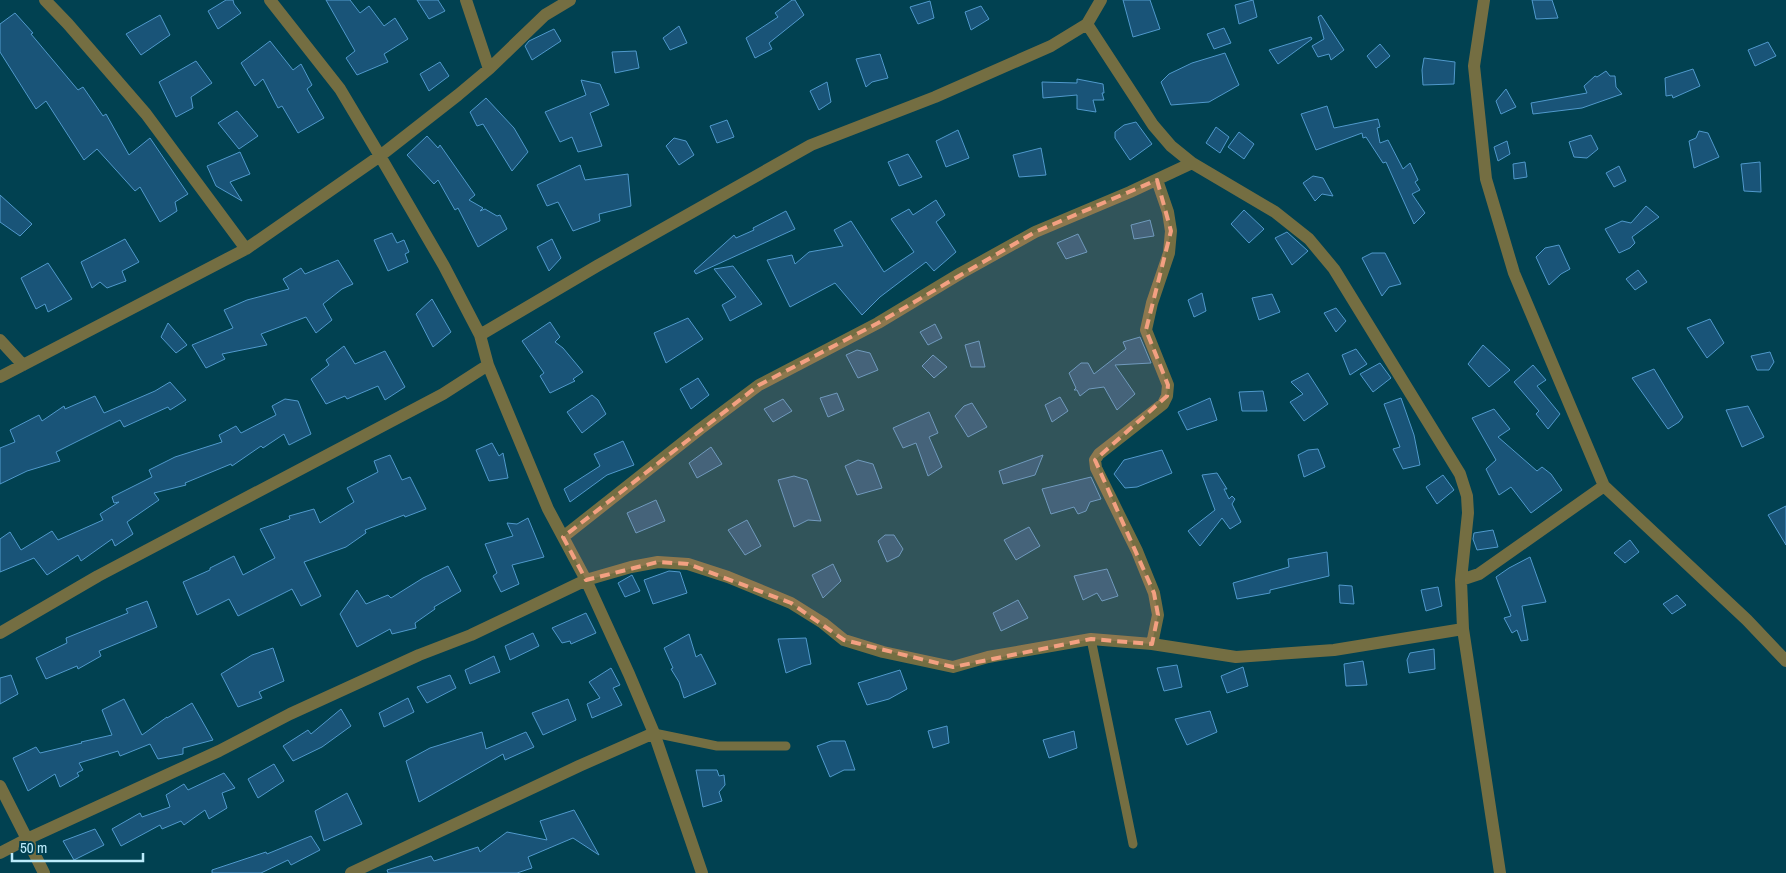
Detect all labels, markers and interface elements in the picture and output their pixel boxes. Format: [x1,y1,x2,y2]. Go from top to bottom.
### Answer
scale bar [12,830,144,862]
text: 50 m [20,837,47,858]

